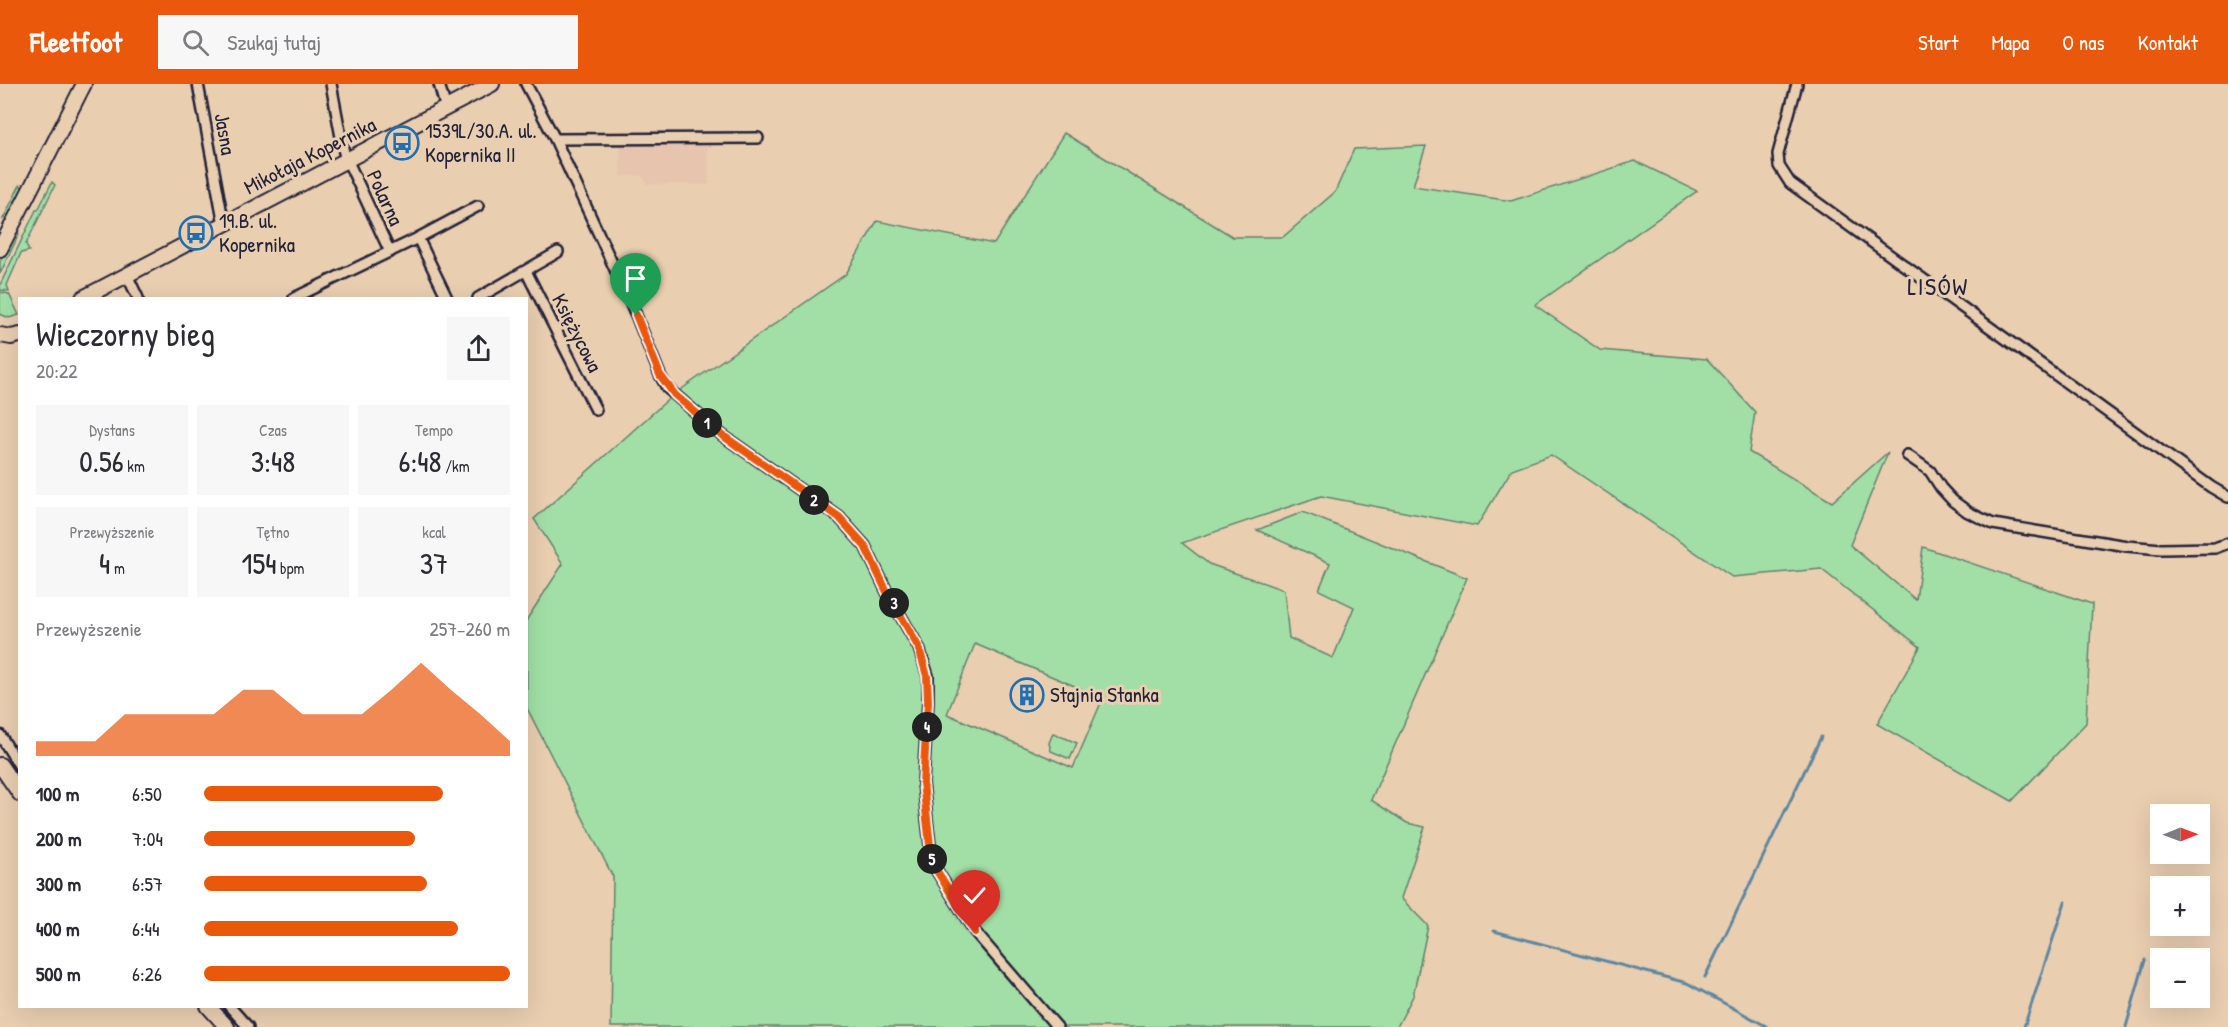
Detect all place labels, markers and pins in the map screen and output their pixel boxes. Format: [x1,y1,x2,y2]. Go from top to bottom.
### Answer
place label: 1539L/30.A. ul. Kopernika II [425,116,537,169]
bus stop icon: 1539L/30.A. ul. Kopernika II [384,125,420,161]
place label: 19.B. ul. Kopernika [219,206,295,259]
bus stop icon: 19.B. ul. Kopernika [178,215,214,251]
pin [610,253,661,315]
pin: 1 [692,408,722,438]
pin: 2 [799,485,829,515]
pin: 3 [879,588,909,618]
building icon: Stajnia Stanka [1009,677,1045,713]
place label: Stajnia Stanka [1050,680,1159,709]
pin: 4 [912,712,942,742]
pin: 5 [917,844,947,874]
pin [949,870,1000,932]

